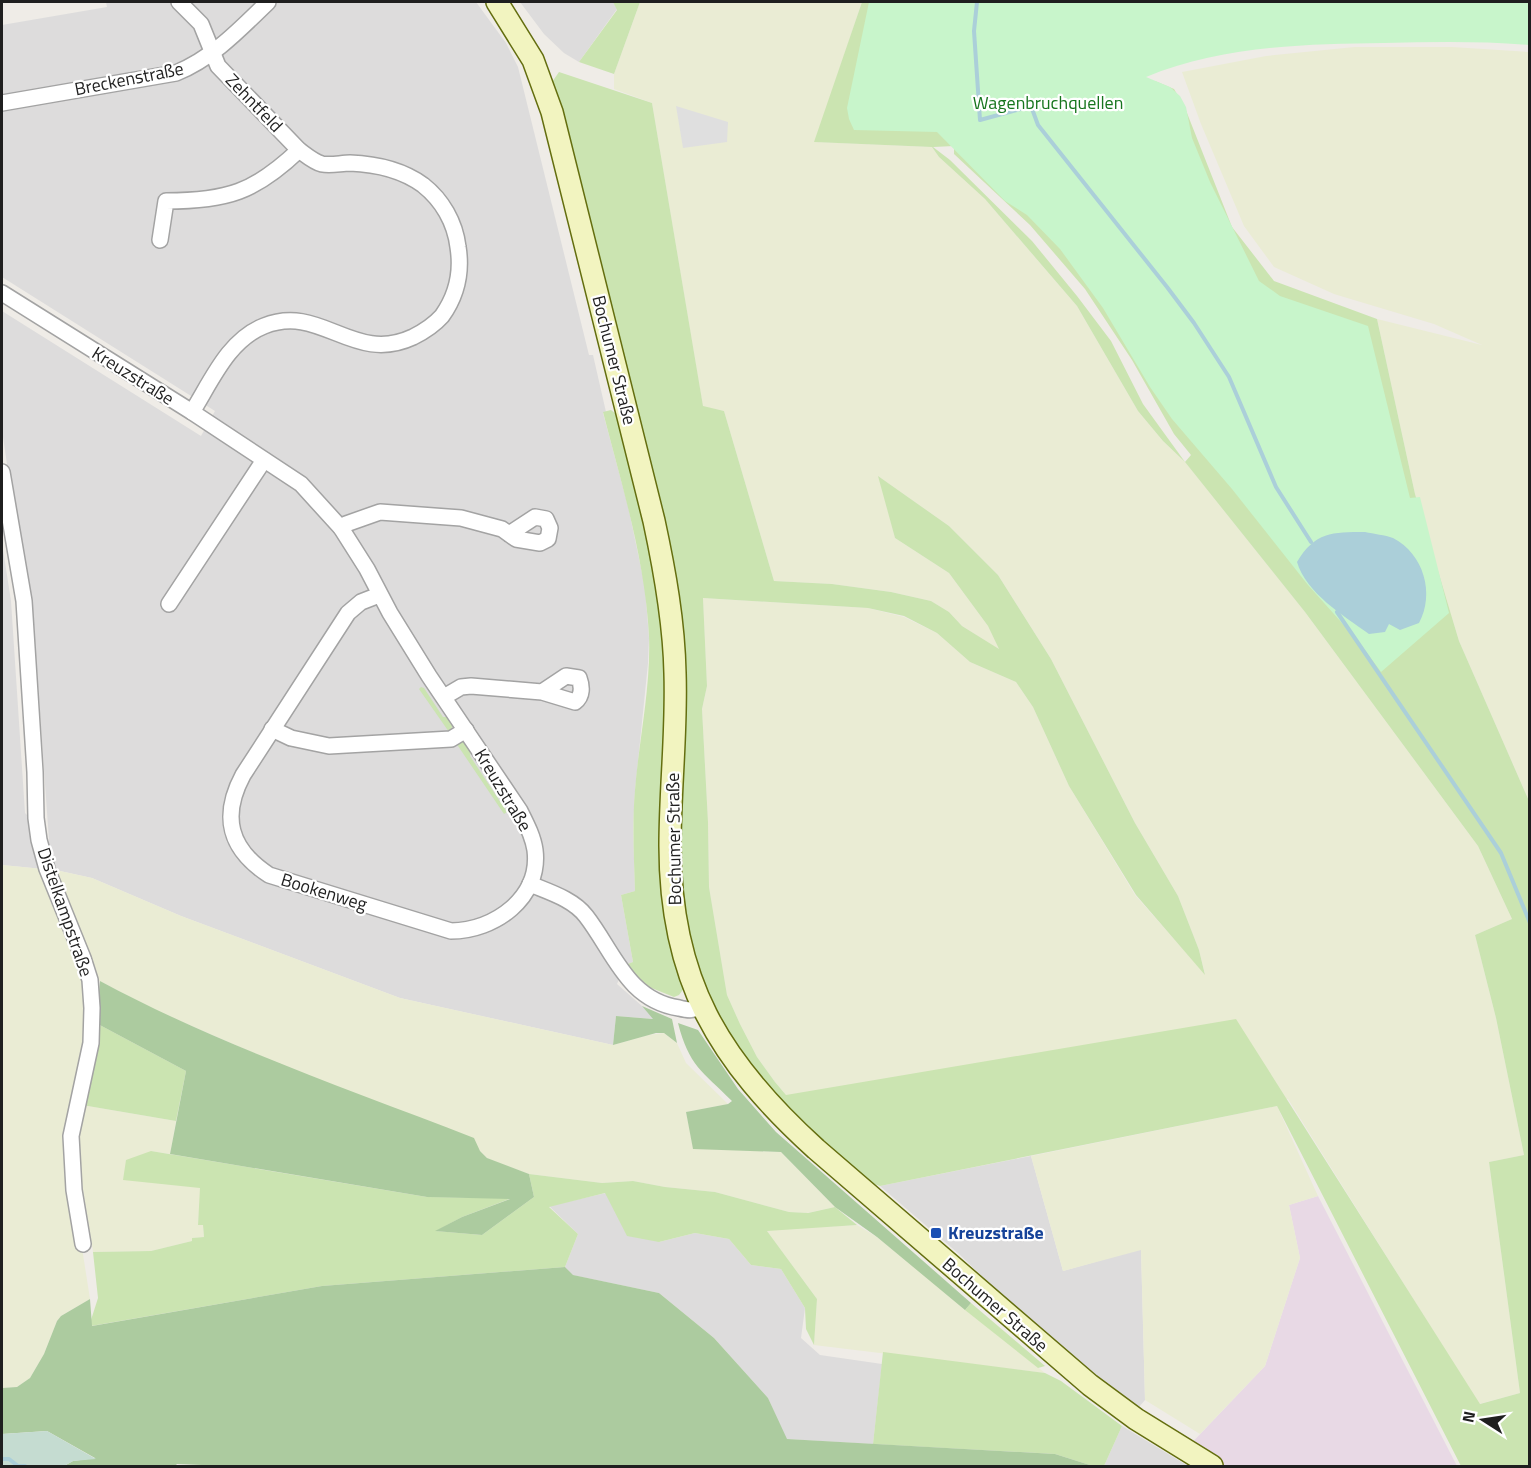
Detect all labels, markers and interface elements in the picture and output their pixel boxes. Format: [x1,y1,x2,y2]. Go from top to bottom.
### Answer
street label: Breckenstraße [72,55,186,102]
street label: Zehntfeld [219,67,289,138]
park label: Wagenbruchquellen [973,89,1123,116]
street label: Bochumer Straße [585,292,644,427]
street label: Kreuzstraße [87,340,180,412]
street label: Kreuzstraße [468,743,539,836]
street label: Bochumer Straße [659,772,688,906]
street label: Distelkampstraße [31,844,100,980]
street label: Bookenweg [278,866,371,917]
place label: Kreuzstraße [948,1219,1044,1246]
marker: Kreuzstraße [929,1226,943,1240]
street label: Bochumer Straße [936,1251,1054,1358]
north arrow [1453,1390,1513,1450]
text: N [1455,1409,1481,1425]

